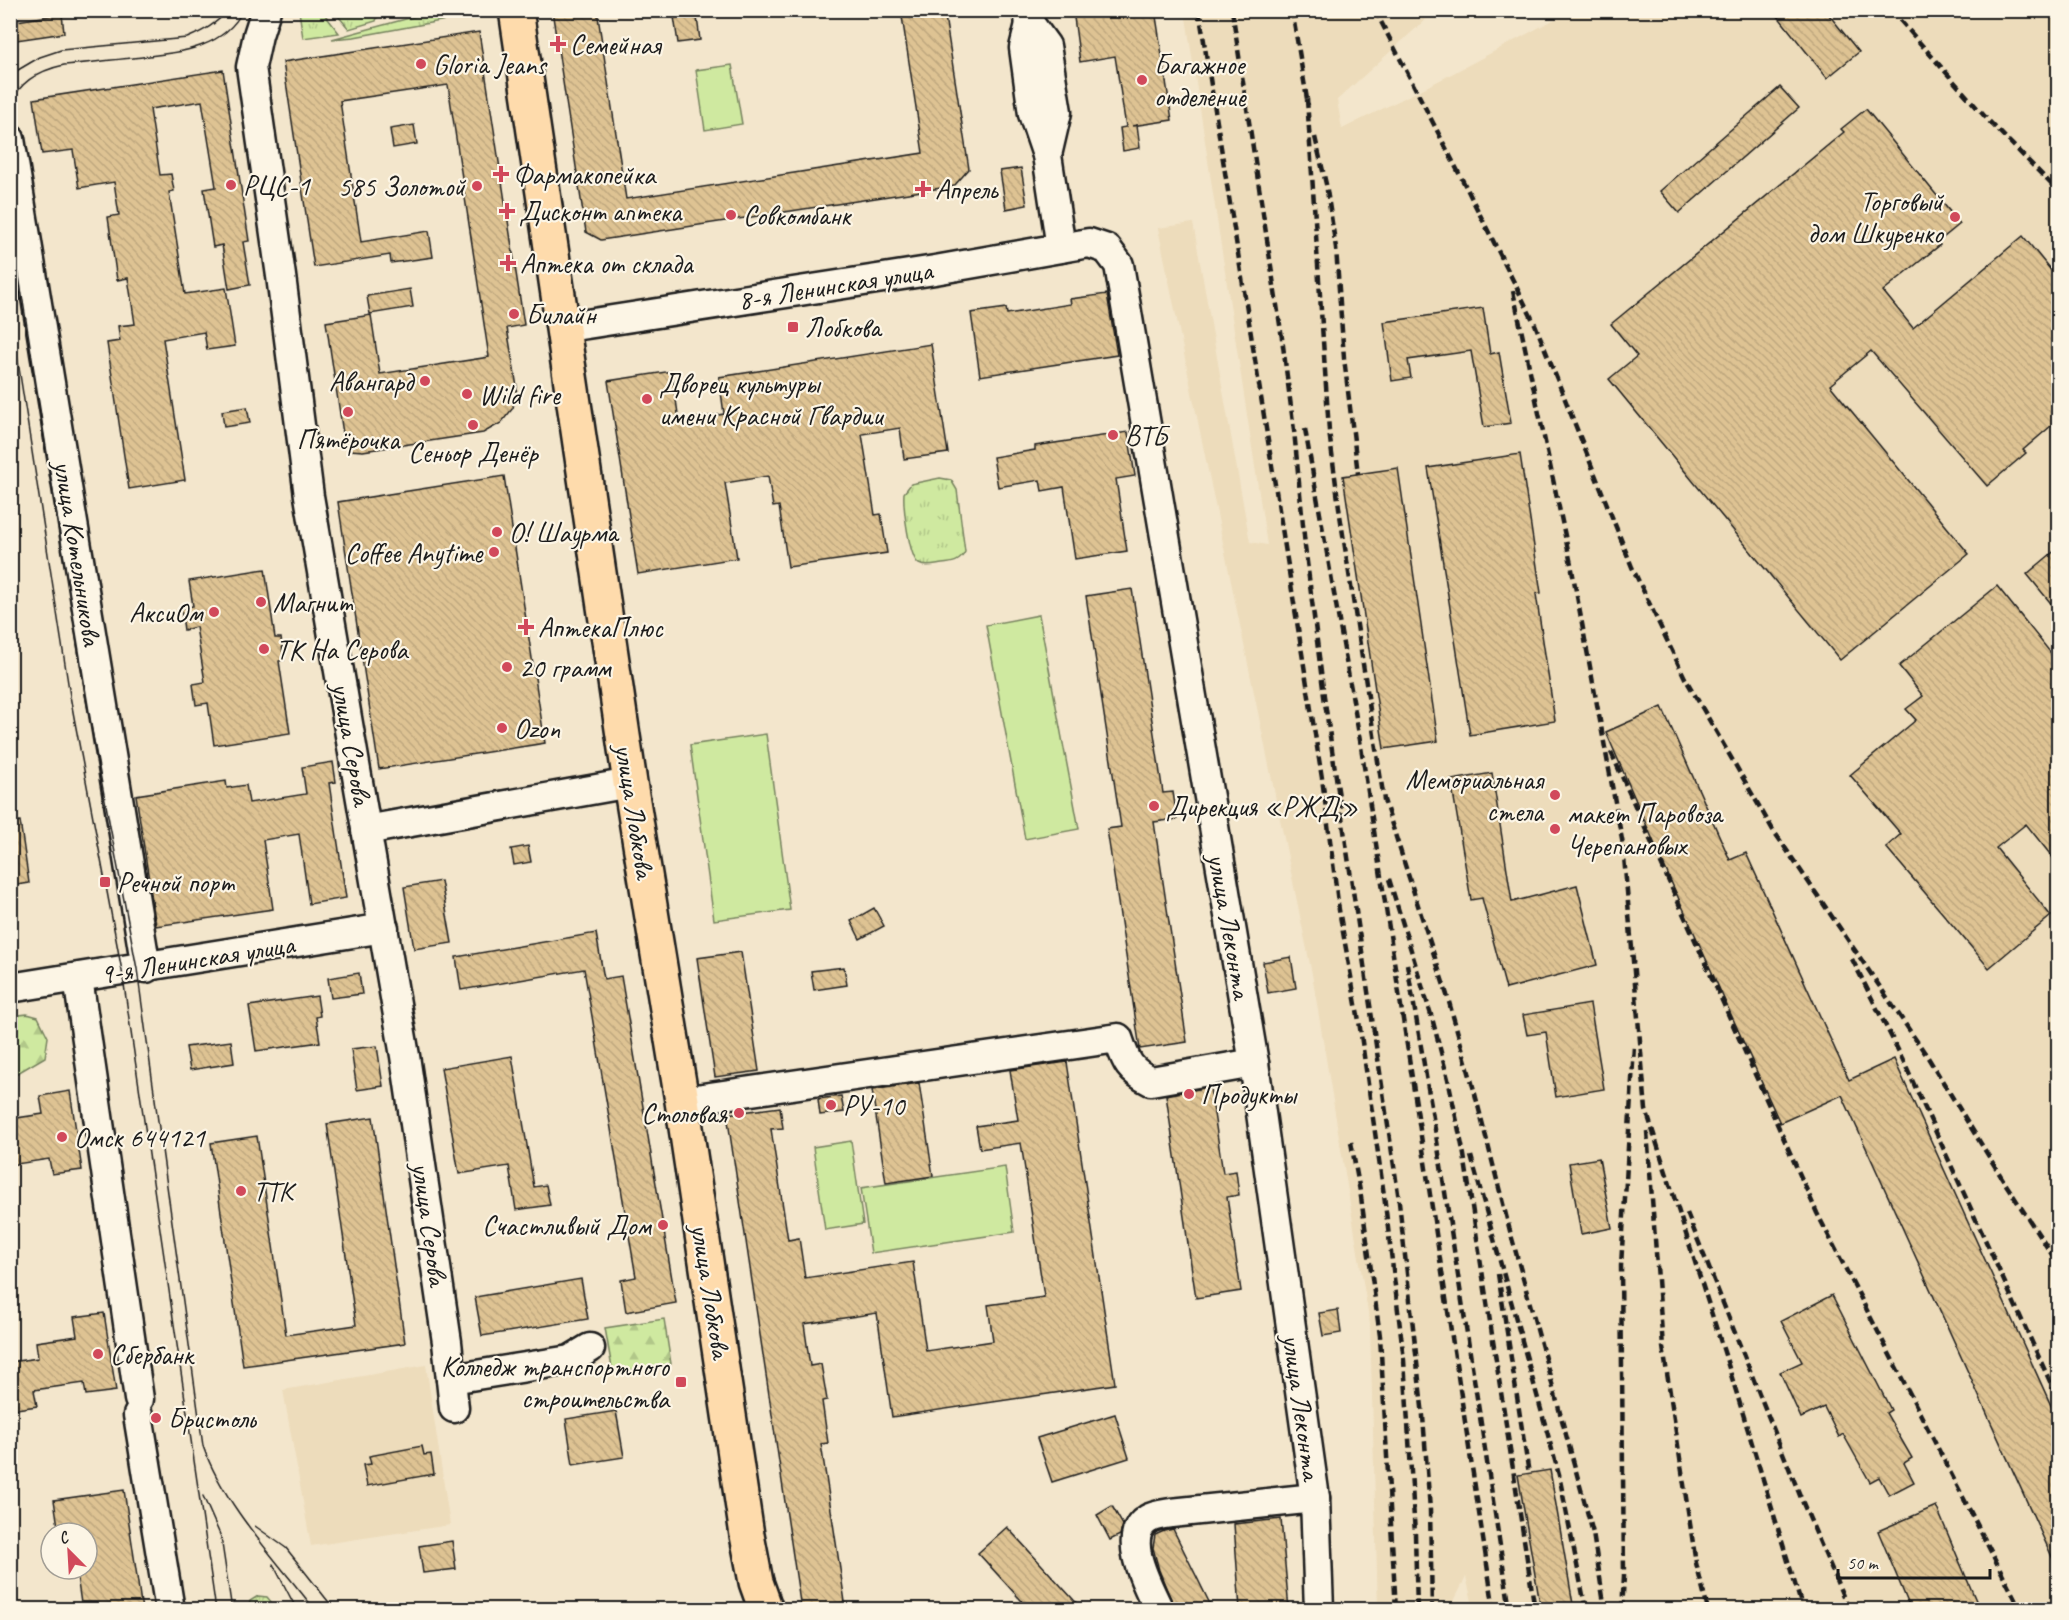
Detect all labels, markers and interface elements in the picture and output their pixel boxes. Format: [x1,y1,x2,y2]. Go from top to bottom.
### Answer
place label: Семейная [570,27,663,62]
marker: Семейная [551,37,565,51]
place label: Gloria Jeans [433,47,548,82]
place label: Багажное отделение [1154,47,1247,114]
marker: Gloria Jeans [414,57,428,71]
marker: Багажное отделение [1135,73,1149,87]
place label: Фармакопейка [513,157,657,192]
marker: Фармакопейка [494,167,508,181]
place label: РЦС-1 [243,168,311,203]
place label: 585 Золотой [338,169,466,204]
place label: Апрель [935,172,999,207]
marker: РЦС-1 [224,178,238,192]
marker: 585 Золотой [470,179,484,193]
marker: Апрель [916,182,930,196]
place label: Торговый дом Шкуренко [1808,184,1945,251]
place label: Дисконт аптека [519,194,683,229]
place label: Совкомбанк [743,198,852,233]
marker: Дисконт аптека [500,204,514,218]
marker: Совкомбанк [724,208,738,222]
marker: Торговый дом Шкуренко [1948,210,1962,224]
place label: Аптека от склада [520,246,694,281]
street label: 8-я Ленинская улица [735,252,936,318]
marker: Аптека от склада [501,256,515,270]
place label: Билайн [526,297,597,332]
marker: Билайн [507,307,521,321]
place label: Лобкова [805,310,883,345]
marker: Лобкова [786,320,800,334]
place label: Авангард [329,364,416,399]
place label: Дворец культуры имени Красной Гвардии [659,366,885,433]
marker: Авангард [418,374,432,388]
place label: Wild fire [479,377,562,412]
marker: Wild fire [460,387,474,401]
marker: Дворец культуры имени Красной Гвардии [640,392,654,406]
marker: Пятёрочка [341,405,355,419]
marker: Сеньор Денёр [466,418,480,432]
place label: ВТБ [1125,418,1170,453]
place label: Пятёрочка [297,422,401,457]
marker: ВТБ [1106,428,1120,442]
place label: Сеньор Денёр [408,435,539,470]
street label: улица Котельникова [46,456,110,649]
place label: О! Шаурма [509,515,620,550]
marker: О! Шаурма [490,525,504,539]
place label: Coffee Anytime [345,535,484,570]
marker: Coffee Anytime [487,545,501,559]
place label: Магнит [273,585,354,620]
place label: АксиОм [129,595,204,630]
marker: Магнит [254,595,268,609]
marker: АксиОм [207,605,221,619]
place label: АптекаПлюс [538,610,664,645]
marker: АптекаПлюс [519,620,533,634]
place label: ТК На Серова [276,632,409,667]
marker: ТК На Серова [257,642,271,656]
place label: 20 грамм [519,650,612,685]
marker: 20 грамм [500,660,514,674]
street label: улица Серова [324,678,380,810]
place label: Ozon [514,711,560,746]
marker: Ozon [495,721,509,735]
street label: улица Лобкова [607,739,663,883]
place label: Мемориальная стела [1405,762,1545,829]
marker: Мемориальная стела [1548,788,1562,802]
place label: Дирекция «РЖД» [1166,789,1358,824]
place label: макет Паровоза Черепановых [1567,796,1724,863]
marker: Дирекция «РЖД» [1147,799,1161,813]
marker: макет Паровоза Черепановых [1548,822,1562,836]
street label: улица Леконта [1200,849,1260,1004]
place label: Речной порт [117,865,236,900]
marker: Речной порт [98,875,112,889]
street label: 9-я Ленинская улица [97,926,298,992]
place label: Продукты [1201,1077,1298,1112]
marker: Продукты [1182,1087,1196,1101]
place label: РУ-10 [843,1088,907,1123]
place label: Столовая [641,1096,728,1131]
marker: РУ-10 [824,1098,838,1112]
marker: Столовая [732,1106,746,1120]
place label: Омск 644121 [74,1120,206,1155]
marker: Омск 644121 [55,1130,69,1144]
street label: улица Серова [404,1158,456,1290]
place label: ТТК [253,1174,297,1209]
marker: ТТК [234,1184,248,1198]
place label: Счастливый Дом [482,1208,652,1243]
marker: Счастливый Дом [656,1218,670,1232]
street label: улица Лобкова [683,1219,739,1363]
street label: улица Леконта [1274,1330,1330,1484]
place label: Сбербанк [110,1337,196,1372]
marker: Сбербанк [91,1347,105,1361]
place label: Колледж транспортного строительства [441,1349,671,1416]
marker: Колледж транспортного строительства [674,1375,688,1389]
place label: Бристоль [168,1401,258,1436]
marker: Бристоль [149,1411,163,1425]
north arrow [39,1521,99,1581]
text: С [56,1527,73,1549]
scale bar [1838,1542,1990,1580]
text: 50 m [1847,1552,1880,1574]

